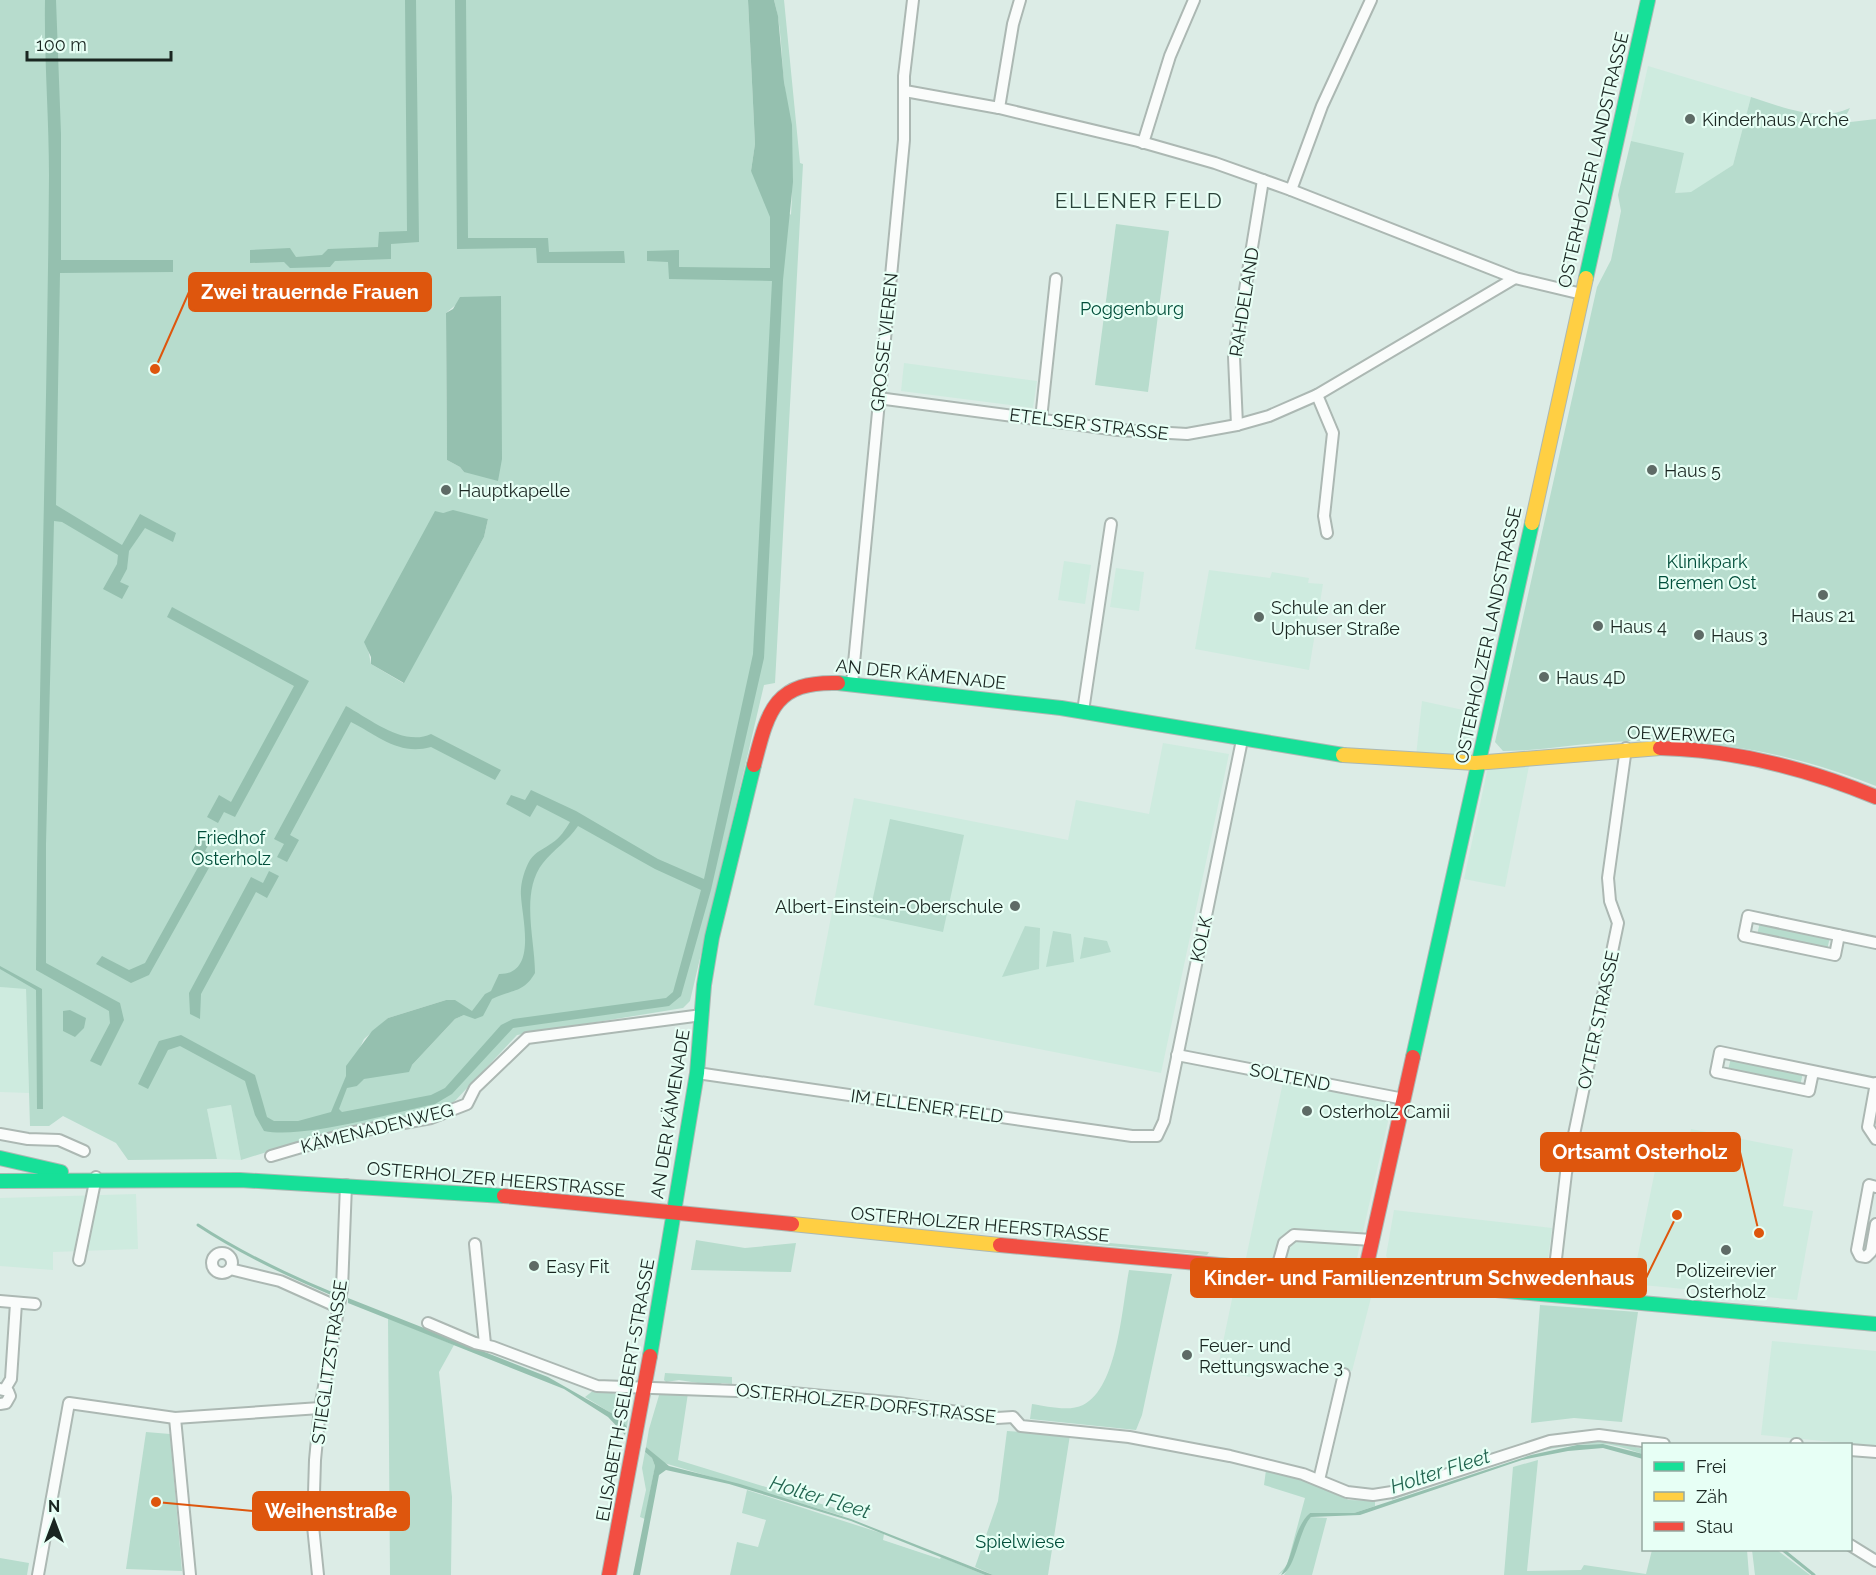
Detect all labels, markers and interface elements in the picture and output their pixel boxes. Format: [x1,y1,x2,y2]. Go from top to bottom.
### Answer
scale bar [27,24,171,62]
street label: OSTERHOLZER LANDSTRASSE [1553,30,1633,290]
text: 100 m [36,34,87,55]
place label: Kinderhaus Arche [1702,109,1849,130]
marker: Kinderhaus Arche [1683,112,1697,126]
district label: ELLENER FELD [1055,188,1223,213]
street label: RAHDELAND [1225,246,1263,358]
street label: GROSSE VIEREN [866,272,902,412]
callout: Zwei trauernde Frauen [189,273,431,311]
text: Zwei trauernde Frauen [201,280,419,304]
park label: Poggenburg [1080,298,1184,319]
street label: ETELSER STRASSE [1008,404,1170,444]
place label: Haus 5 [1664,460,1721,481]
marker: Haus 5 [1645,463,1659,477]
place label: Hauptkapelle [458,480,570,501]
marker: Hauptkapelle [439,483,453,497]
street label: OSTERHOLZER LANDSTRASSE [1451,505,1525,765]
park label: Klinikpark Bremen Ost [1657,551,1757,593]
marker: Haus 21 [1816,588,1830,602]
place label: Schule an der Uphuser Straße [1271,597,1400,639]
place label: Haus 21 [1791,605,1855,626]
marker: Schule an der Uphuser Straße [1252,610,1266,624]
place label: Haus 4 [1610,616,1667,637]
marker: Haus 4 [1591,619,1605,633]
place label: Haus 3 [1711,625,1768,646]
marker: Haus 3 [1692,628,1706,642]
street label: AN DER KÄMENADE [835,655,1007,693]
place label: Haus 4D [1556,667,1626,688]
marker: Haus 4D [1537,670,1551,684]
street label: OEWERWEG [1627,722,1735,746]
park label: Friedhof Osterholz [191,827,271,869]
place label: Albert-Einstein-Oberschule [775,896,1003,917]
marker: Albert-Einstein-Oberschule [1008,899,1022,913]
street label: KOLK [1186,914,1216,964]
street label: OYTER STRASSE [1573,949,1623,1091]
street label: AN DER KÄMENADE [646,1028,694,1200]
street label: SOLTEND [1248,1059,1332,1095]
street label: IM ELLENER FELD [849,1085,1005,1127]
street label: KÄMENADENWEG [298,1099,456,1157]
place label: Osterholz Camii [1319,1101,1450,1122]
marker: Osterholz Camii [1300,1104,1314,1118]
callout: Ortsamt Osterholz [1541,1133,1740,1171]
text: Ortsamt Osterholz [1552,1140,1728,1164]
street label: OSTERHOLZER HEERSTRASSE [366,1157,626,1201]
street label: OSTERHOLZER HEERSTRASSE [850,1202,1110,1246]
marker: Polizeirevier Osterholz [1719,1243,1733,1257]
place label: Easy Fit [546,1256,610,1277]
street label: ELISABETH-SELBERT-STRASSE [592,1257,658,1523]
marker: Easy Fit [527,1259,541,1273]
callout: Kinder- und Familienzentrum Schwedenhaus [1191,1259,1646,1297]
place label: Polizeirevier Osterholz [1676,1260,1777,1302]
text: Kinder- und Familienzentrum Schwedenhaus [1204,1266,1635,1290]
street label: STIEGLITZSTRASSE [307,1279,351,1445]
place label: Feuer- und Rettungswache 3 [1199,1335,1343,1377]
marker: Feuer- und Rettungswache 3 [1180,1348,1194,1362]
street label: OSTERHOLZER DORFSTRASSE [735,1379,997,1427]
water label: Holter Fleet [1387,1443,1493,1498]
legend [1642,1443,1852,1551]
text: Frei [1696,1456,1726,1477]
water label: Holter Fleet [767,1470,874,1524]
text: Zäh [1696,1486,1728,1507]
north arrow [24,1491,84,1551]
callout: Weihenstraße [253,1492,409,1530]
text: N [48,1497,60,1516]
text: Weihenstraße [265,1499,397,1523]
text: Stau [1696,1516,1733,1537]
park label: Spielwiese [975,1531,1065,1552]

